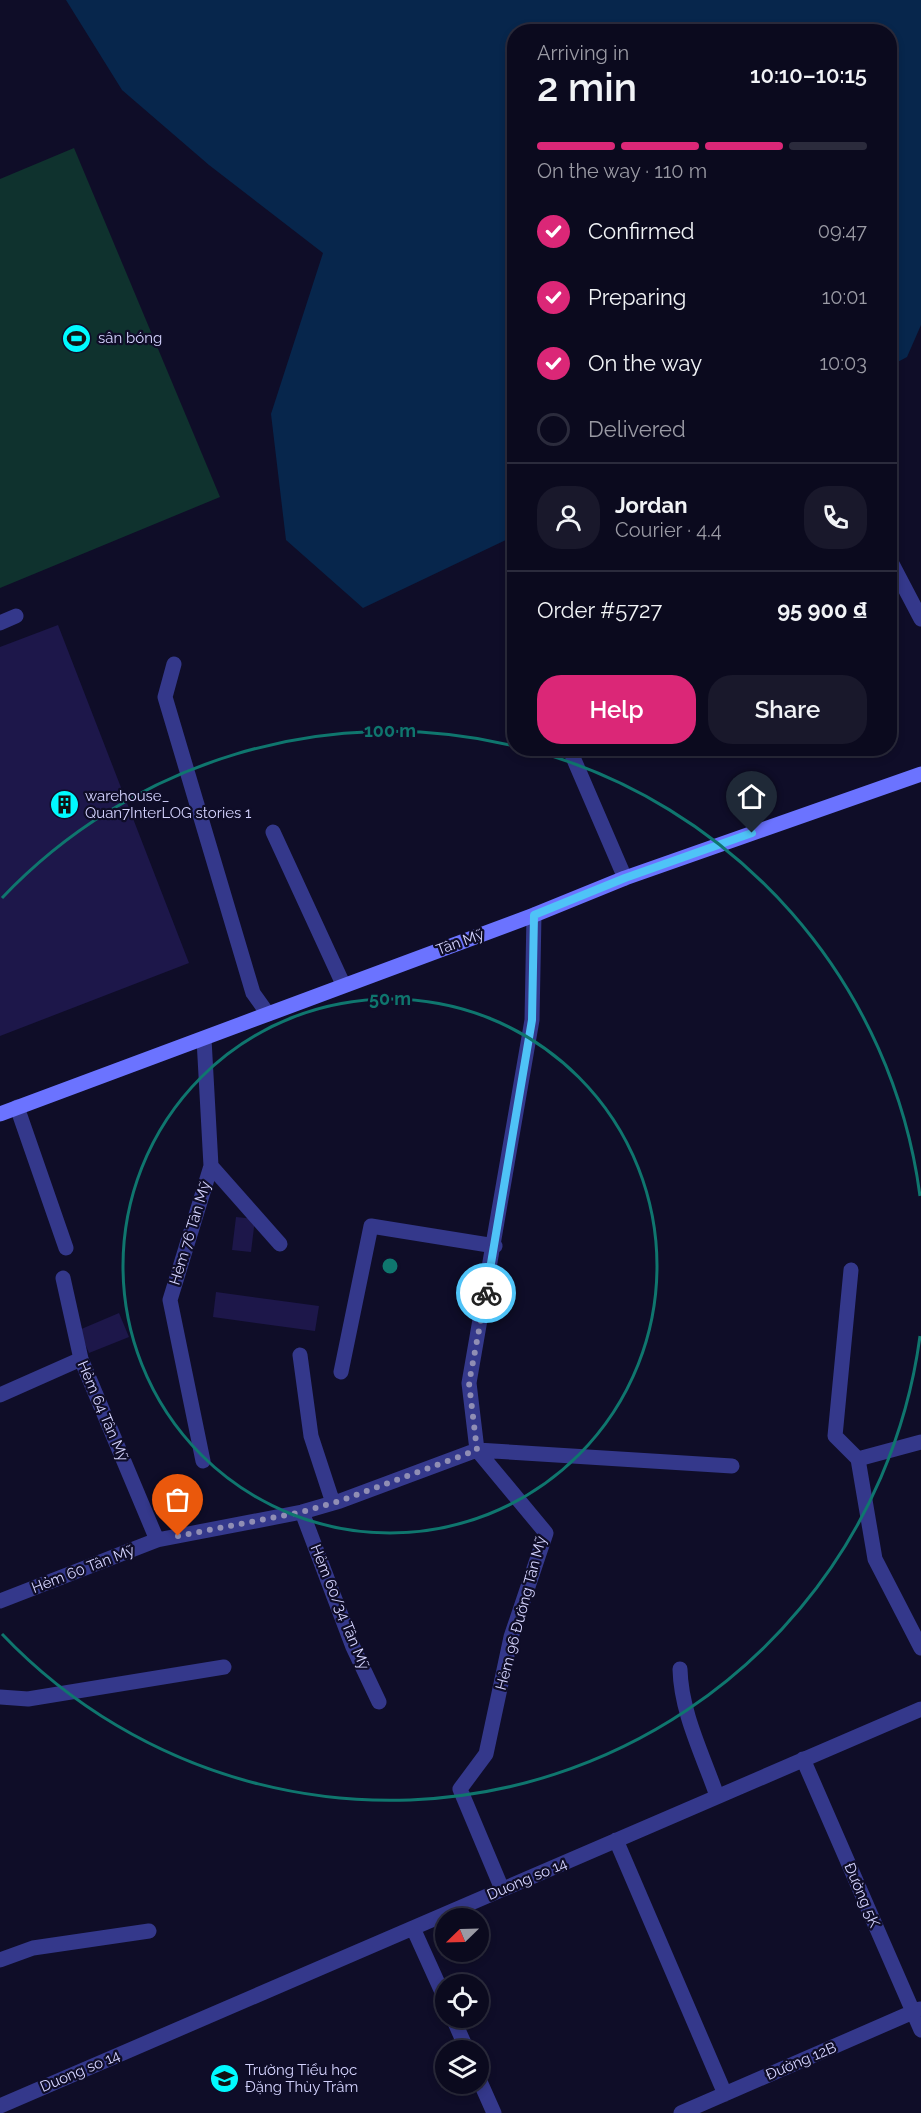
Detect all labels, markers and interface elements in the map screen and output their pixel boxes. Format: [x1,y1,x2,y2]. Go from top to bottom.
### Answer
text: Arriving in [537,41,629,65]
text: 10:10–10:15 [750,62,867,88]
text: 2 min [537,64,637,110]
text: On the way · 110 m [537,159,707,183]
icon: check [537,215,570,248]
text: Confirmed [588,218,695,244]
text: 09:47 [818,219,867,243]
icon: check [537,281,570,314]
text: Preparing [588,284,686,310]
text: 10:01 [822,285,867,309]
sports icon: sân bóng [61,322,93,354]
place label: sân bóng [98,329,162,347]
icon: check [537,347,570,380]
text: On the way [588,350,702,376]
text: 10:03 [820,351,867,375]
text: Delivered [588,416,686,442]
button: person [537,486,600,549]
button: phone [804,486,867,549]
text: Jordan [615,492,687,518]
text: Courier · 4.4 [615,518,722,542]
text: Order #5727 [537,597,662,623]
text: 95 900 ₫ [777,597,867,623]
button: Help [537,675,696,744]
button: Share [708,675,867,744]
text: 100 m [364,720,416,741]
pin [726,771,777,833]
icon: home [735,780,768,813]
place label: warehouse_ Quan7InterLOG stories 1 [85,787,252,822]
building icon: warehouse_ Quan7InterLOG stories 1 [48,789,80,821]
street label: Tân Mỹ [434,925,486,959]
text: 50 m [369,988,411,1009]
street label: Hẻm 76 Tân Mỹ [166,1179,214,1287]
centre of rings [380,1256,400,1276]
courier [456,1263,516,1323]
icon: bike [470,1277,503,1310]
street label: Hẻm 64 Tân Mỹ [74,1358,132,1464]
pin [152,1474,203,1536]
icon: bag [161,1483,194,1516]
street label: Hẻm 96 Đường Tân Mỹ [492,1534,550,1692]
street label: Hẻm 60 Tân Mỹ [29,1541,137,1597]
street label: Hẻm 60/34 Tân Mỹ [307,1542,373,1672]
street label: Duong so 14 [484,1854,570,1904]
street label: Đường 5K [840,1860,884,1930]
north arrow [435,1908,489,1962]
map controls [435,1908,489,2094]
button: locate [435,1974,489,2028]
street label: Đường 12B [763,2038,839,2084]
button: layers [435,2040,489,2094]
street label: Duong so 14 [37,2046,123,2096]
place label: Trường Tiểu học Đặng Thùy Trâm [245,2061,358,2096]
school or university icon: Trường Tiểu học Đặng Thùy Trâm [208,2063,240,2095]

